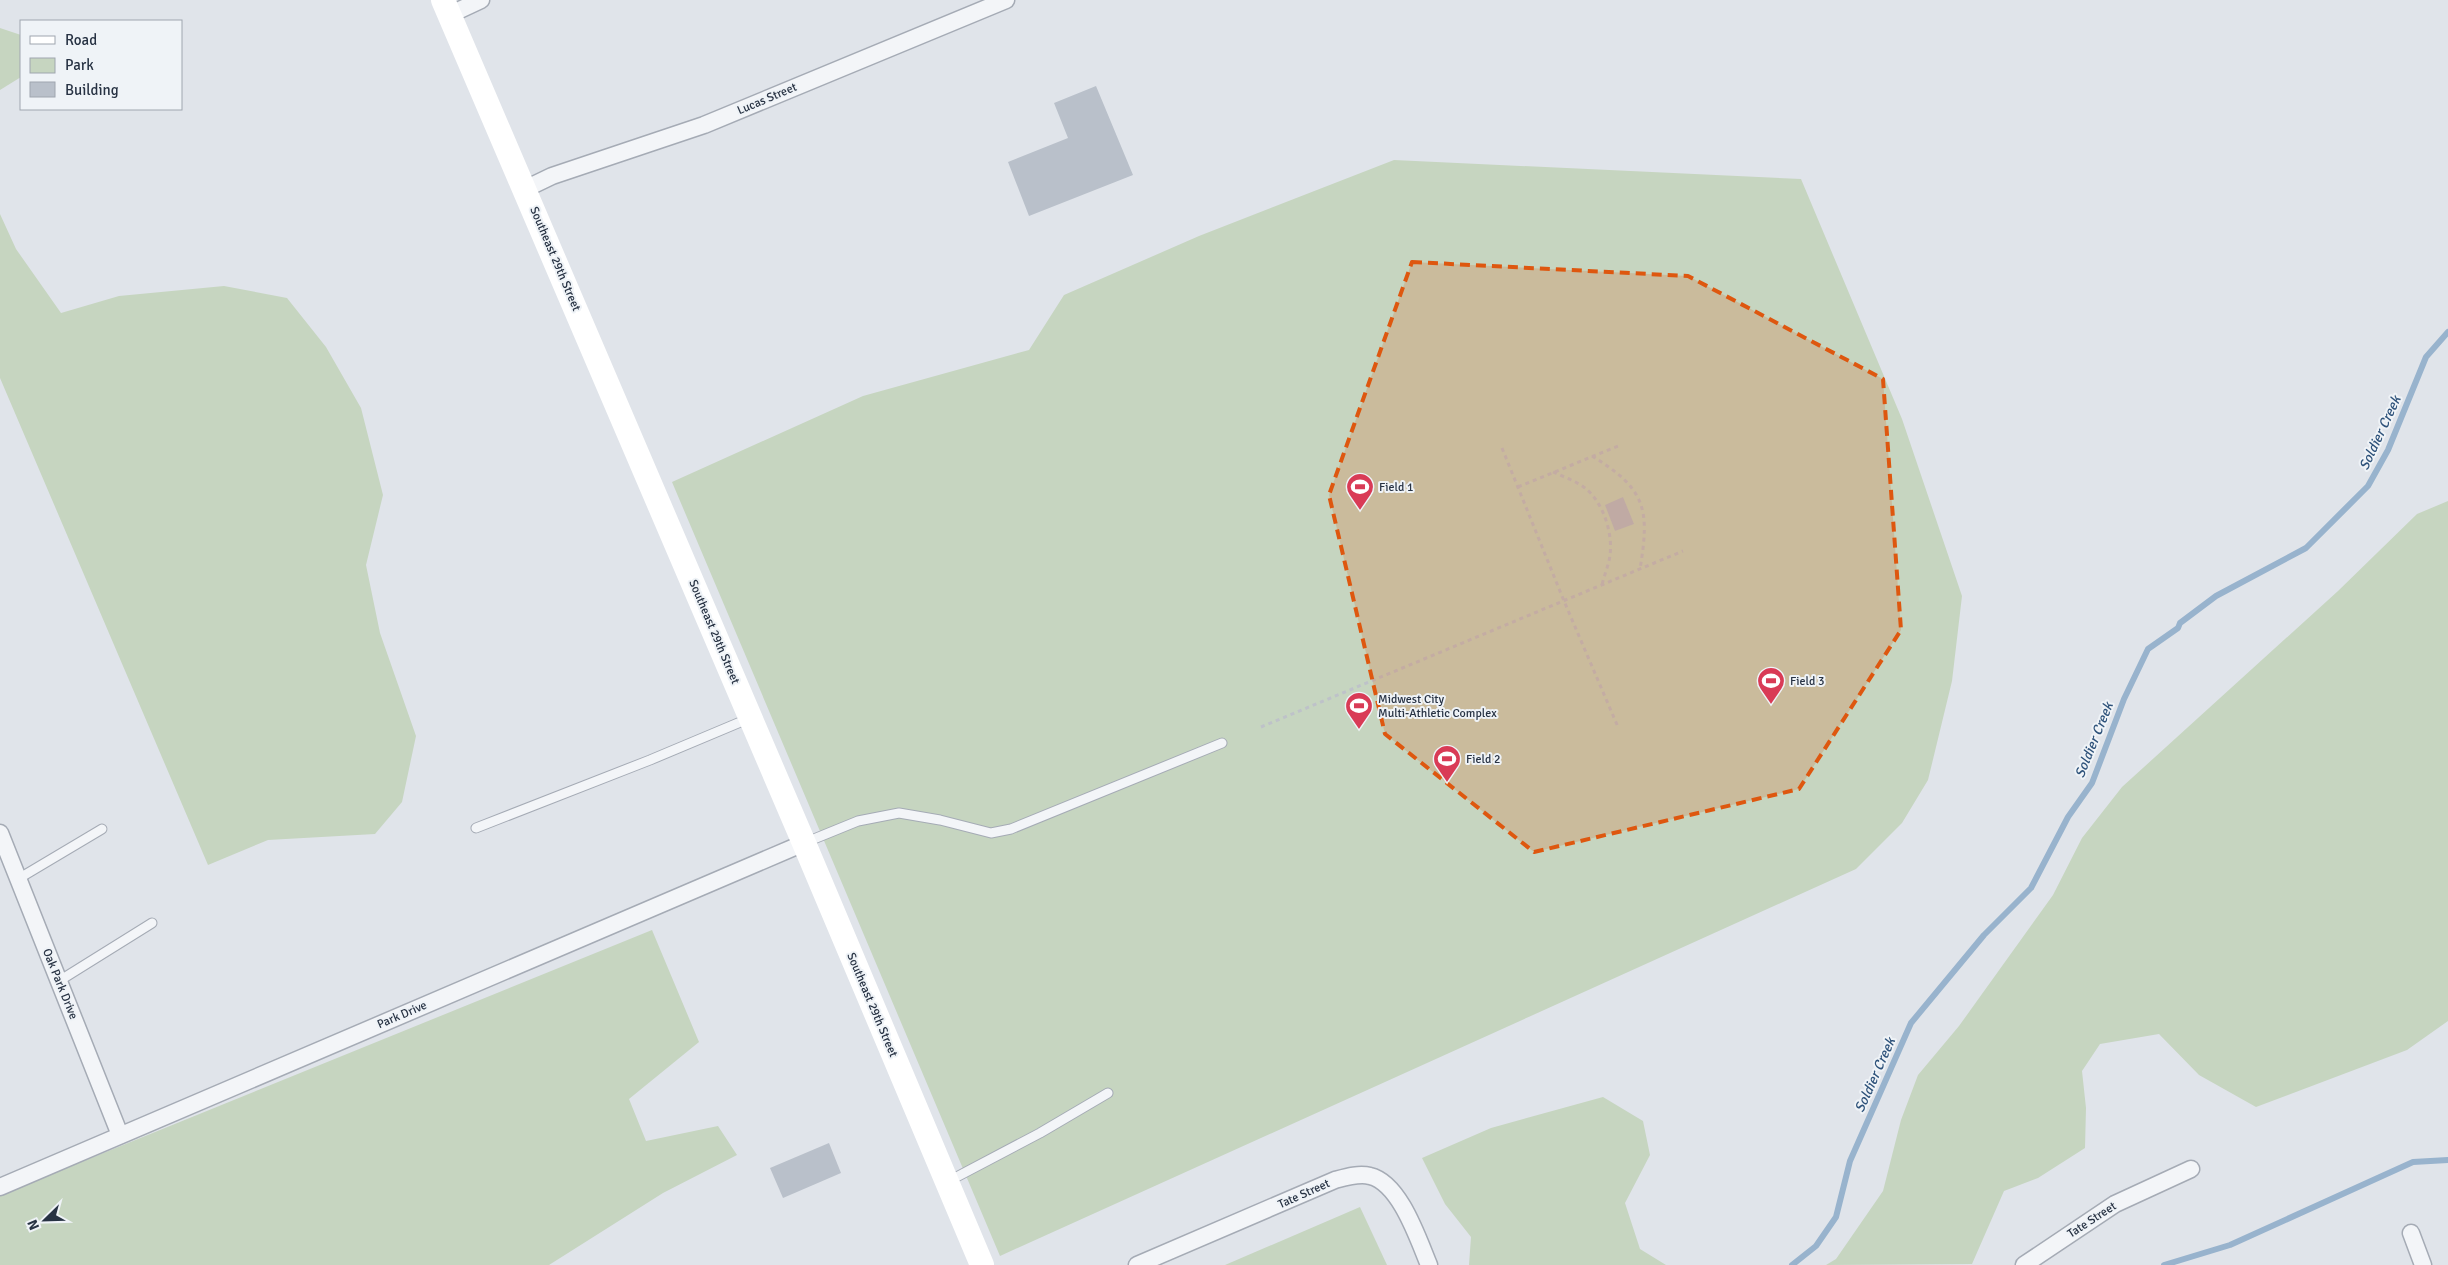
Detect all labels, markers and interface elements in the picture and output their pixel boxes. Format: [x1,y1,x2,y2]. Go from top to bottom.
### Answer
legend [20,20,182,110]
text: Road [65,31,97,49]
text: Park [65,56,94,74]
street label: Lucas Street [735,80,799,118]
text: Building [65,81,119,99]
street label: Southeast 29th Street [526,205,584,313]
water label: Soldier Creek [2355,391,2405,473]
sports icon: Field 1 [1345,472,1375,511]
place label: Field 1 [1379,480,1413,495]
street label: Southeast 29th Street [685,578,743,686]
sports icon: Field 3 [1756,666,1786,705]
place label: Field 3 [1790,674,1824,689]
sports icon: Midwest City Multi-Athletic Complex [1344,691,1374,730]
place label: Midwest City Multi-Athletic Complex [1378,692,1497,721]
water label: Soldier Creek [2071,698,2118,780]
sports icon: Field 2 [1432,744,1462,783]
place label: Field 2 [1466,752,1500,767]
street label: Oak Park Drive [39,946,81,1022]
street label: Southeast 29th Street [843,951,901,1059]
street label: Park Drive [375,998,429,1032]
water label: Soldier Creek [1851,1033,1900,1115]
street label: Tate Street [1276,1176,1332,1212]
north arrow [20,1195,70,1245]
street label: Tate Street [2065,1199,2119,1241]
text: N [24,1217,43,1233]

